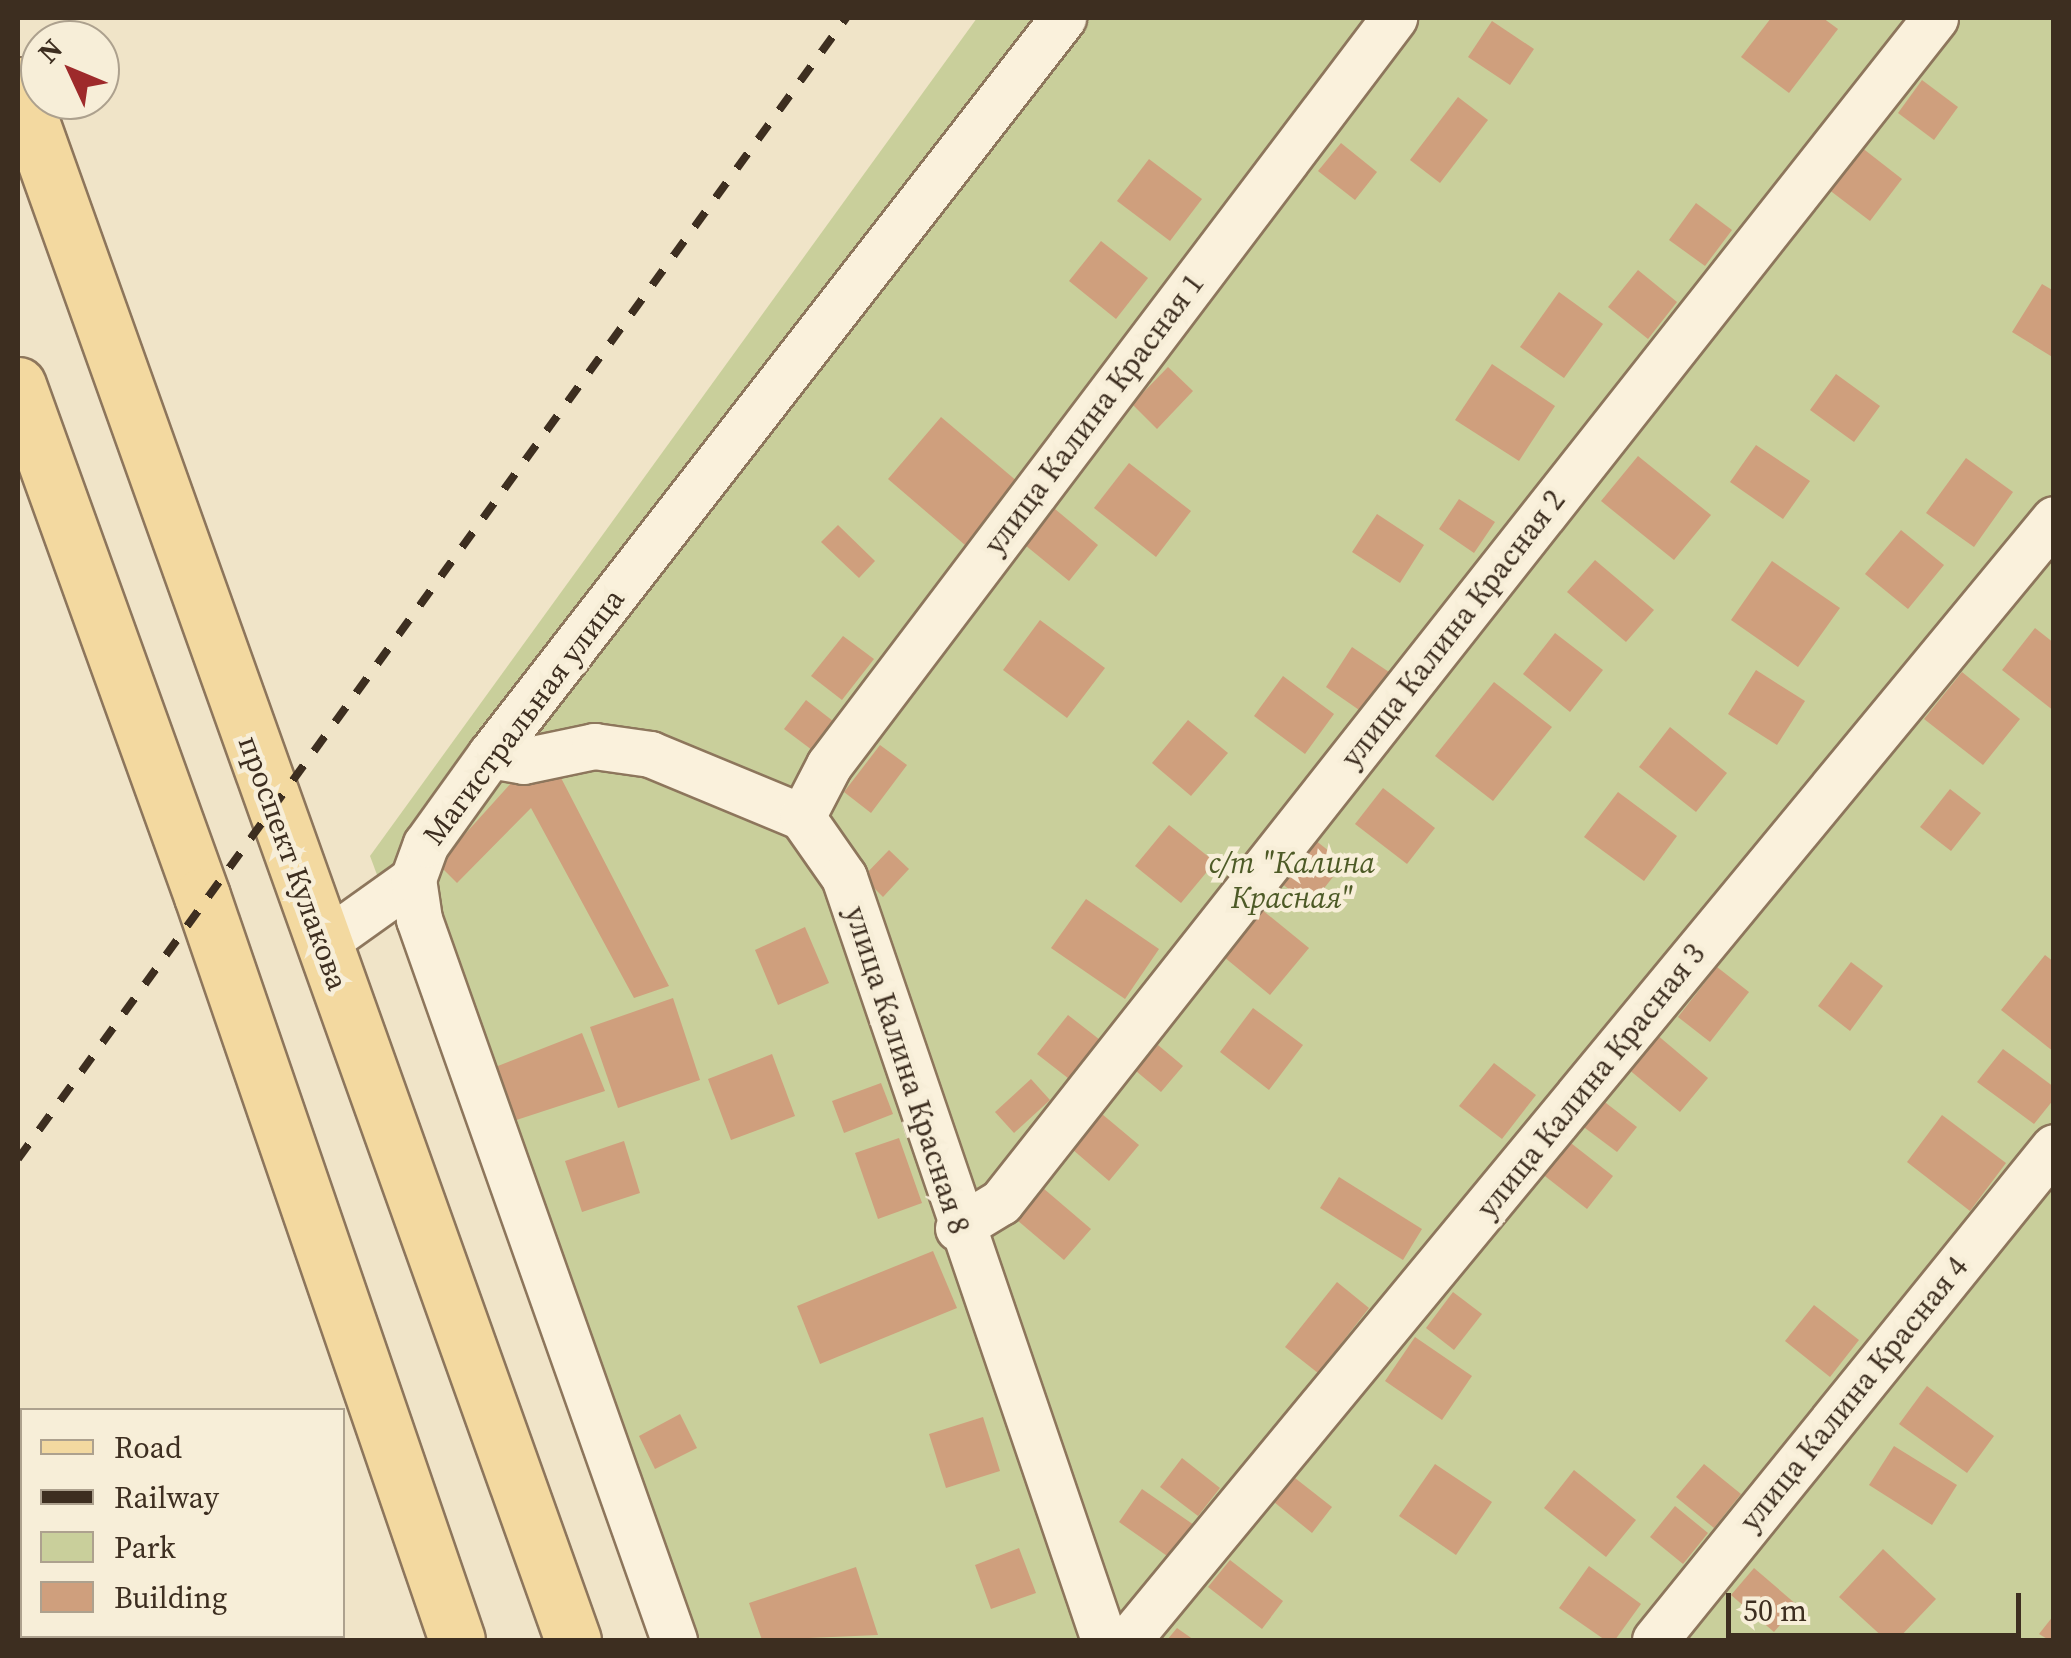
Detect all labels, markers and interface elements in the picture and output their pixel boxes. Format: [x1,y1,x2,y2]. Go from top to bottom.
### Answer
north arrow [20,20,120,120]
text: N [29,30,71,71]
street label: улица Калина Красная 1 [977,266,1211,562]
street label: улица Калина Красная 2 [1333,483,1573,775]
street label: Магистральная улица [416,582,632,852]
street label: проспект Кулакова [230,731,356,995]
park label: с/т "Калина Красная" [1209,845,1375,916]
street label: улица Калина Красная 8 [837,902,977,1238]
street label: улица Калина Красная 3 [1469,937,1713,1225]
street label: улица Калина Красная 4 [1732,1250,1976,1538]
legend [20,1408,345,1638]
text: Road [114,1427,182,1468]
text: Railway [114,1477,219,1518]
text: Park [114,1527,176,1568]
scale bar [1731,1573,2026,1635]
text: Building [114,1577,227,1618]
text: 50 m [1743,1590,1807,1631]

